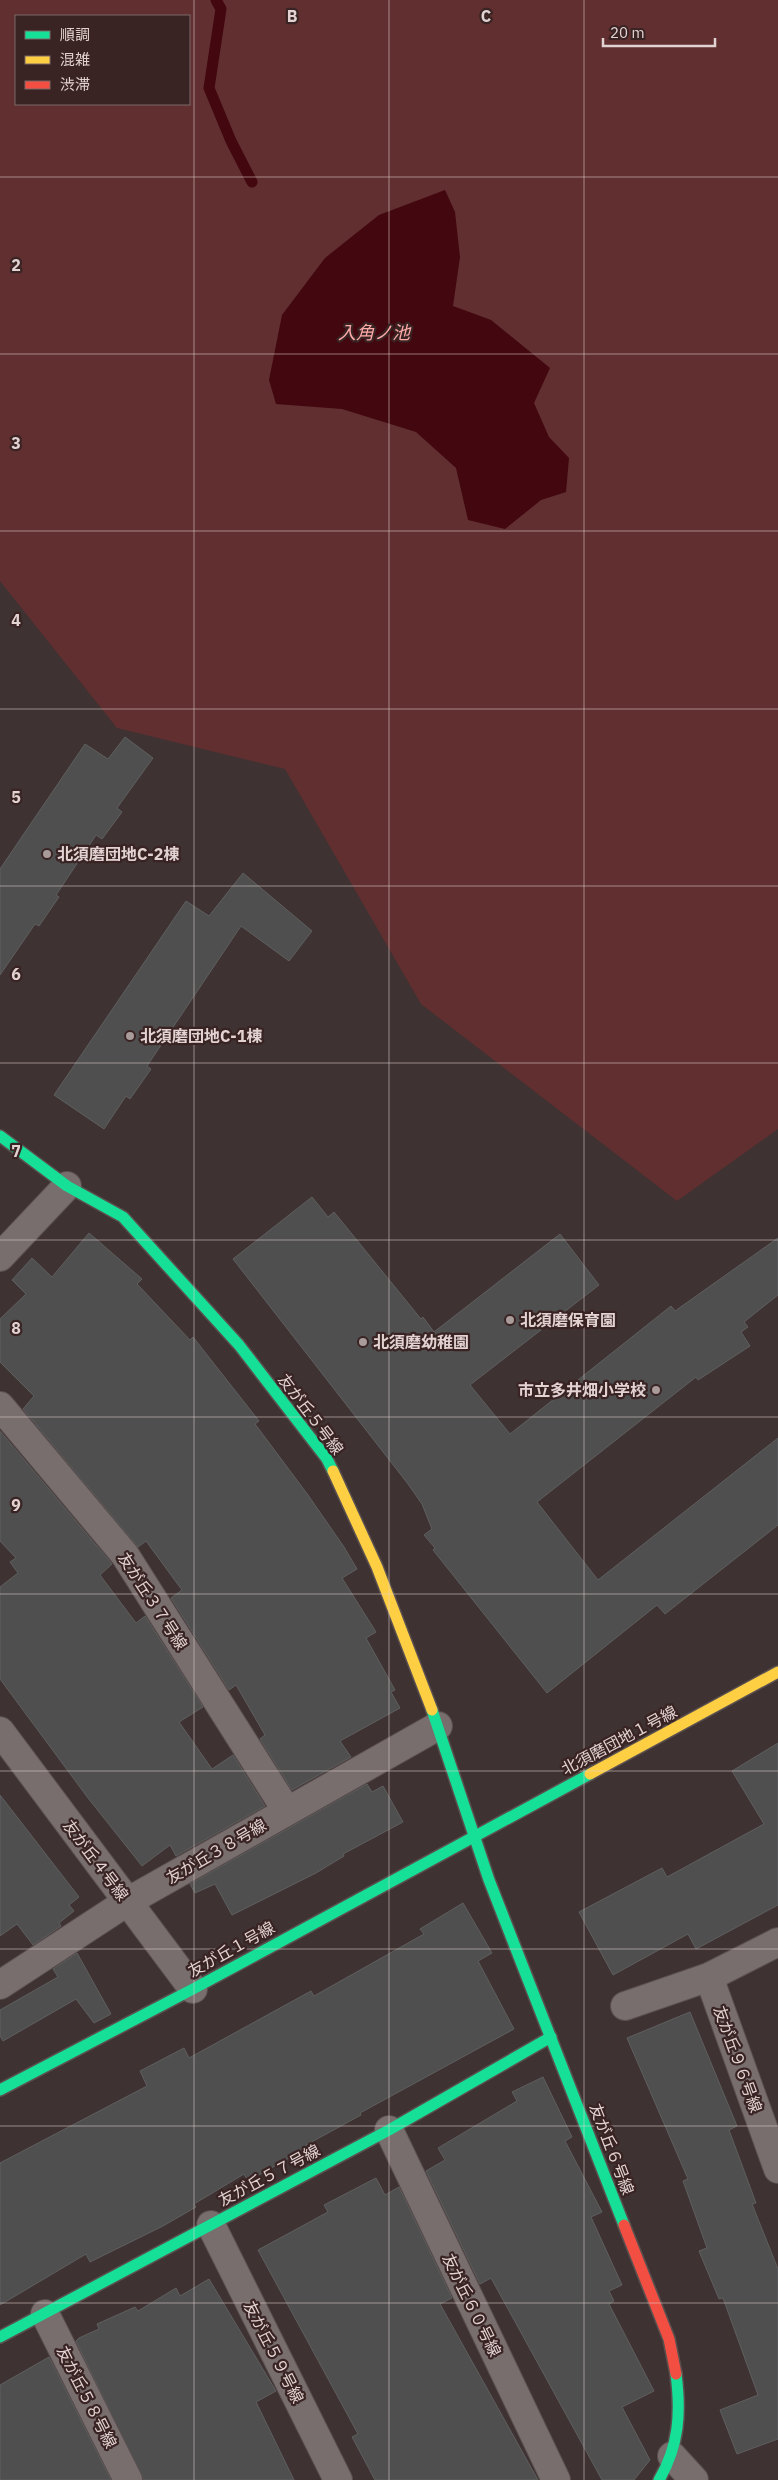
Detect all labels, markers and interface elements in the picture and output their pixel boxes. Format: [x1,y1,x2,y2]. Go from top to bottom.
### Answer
text: B [287,6,298,26]
text: C [481,6,491,26]
legend [15,15,190,105]
scale bar [603,15,716,47]
text: 20 m [610,23,645,42]
text: 順調 [60,25,90,44]
text: 混雑 [60,50,90,69]
text: 渋滞 [60,75,90,94]
text: 2 [11,255,21,275]
water label: 入角ノ池 [338,321,412,344]
text: 3 [11,433,21,453]
text: 4 [11,610,21,630]
text: 5 [11,787,21,807]
place label: 北須磨団地C-2棟 [57,844,179,864]
marker: 北須磨団地C-2棟 [41,848,53,860]
text: 6 [11,964,21,984]
place label: 北須磨団地C-1棟 [140,1026,262,1046]
marker: 北須磨団地C-1棟 [124,1030,136,1042]
text: 7 [11,1141,21,1161]
place label: 北須磨保育園 [520,1310,616,1330]
marker: 北須磨保育園 [504,1314,516,1326]
text: 8 [11,1318,21,1338]
place label: 北須磨幼稚園 [373,1332,469,1352]
marker: 北須磨幼稚園 [357,1336,369,1348]
street label: 友が丘５号線 [274,1370,348,1458]
place label: 市立多井畑小学校 [518,1380,646,1400]
marker: 市立多井畑小学校 [650,1384,662,1396]
text: 9 [11,1495,21,1515]
street label: 友が丘３７号線 [114,1549,192,1653]
street label: 北須磨団地１号線 [558,1701,680,1779]
street label: 友が丘３８号線 [162,1814,270,1888]
street label: 友が丘４号線 [59,1816,133,1904]
street label: 友が丘１号線 [184,1917,278,1981]
street label: 友が丘９６号線 [709,2003,767,2115]
street label: 友が丘６号線 [585,2101,639,2197]
street label: 友が丘５７号線 [215,2140,323,2210]
street label: 友が丘６０号線 [438,2250,506,2360]
street label: 友が丘５９号線 [240,2298,308,2406]
street label: 友が丘５８号線 [53,2343,121,2451]

